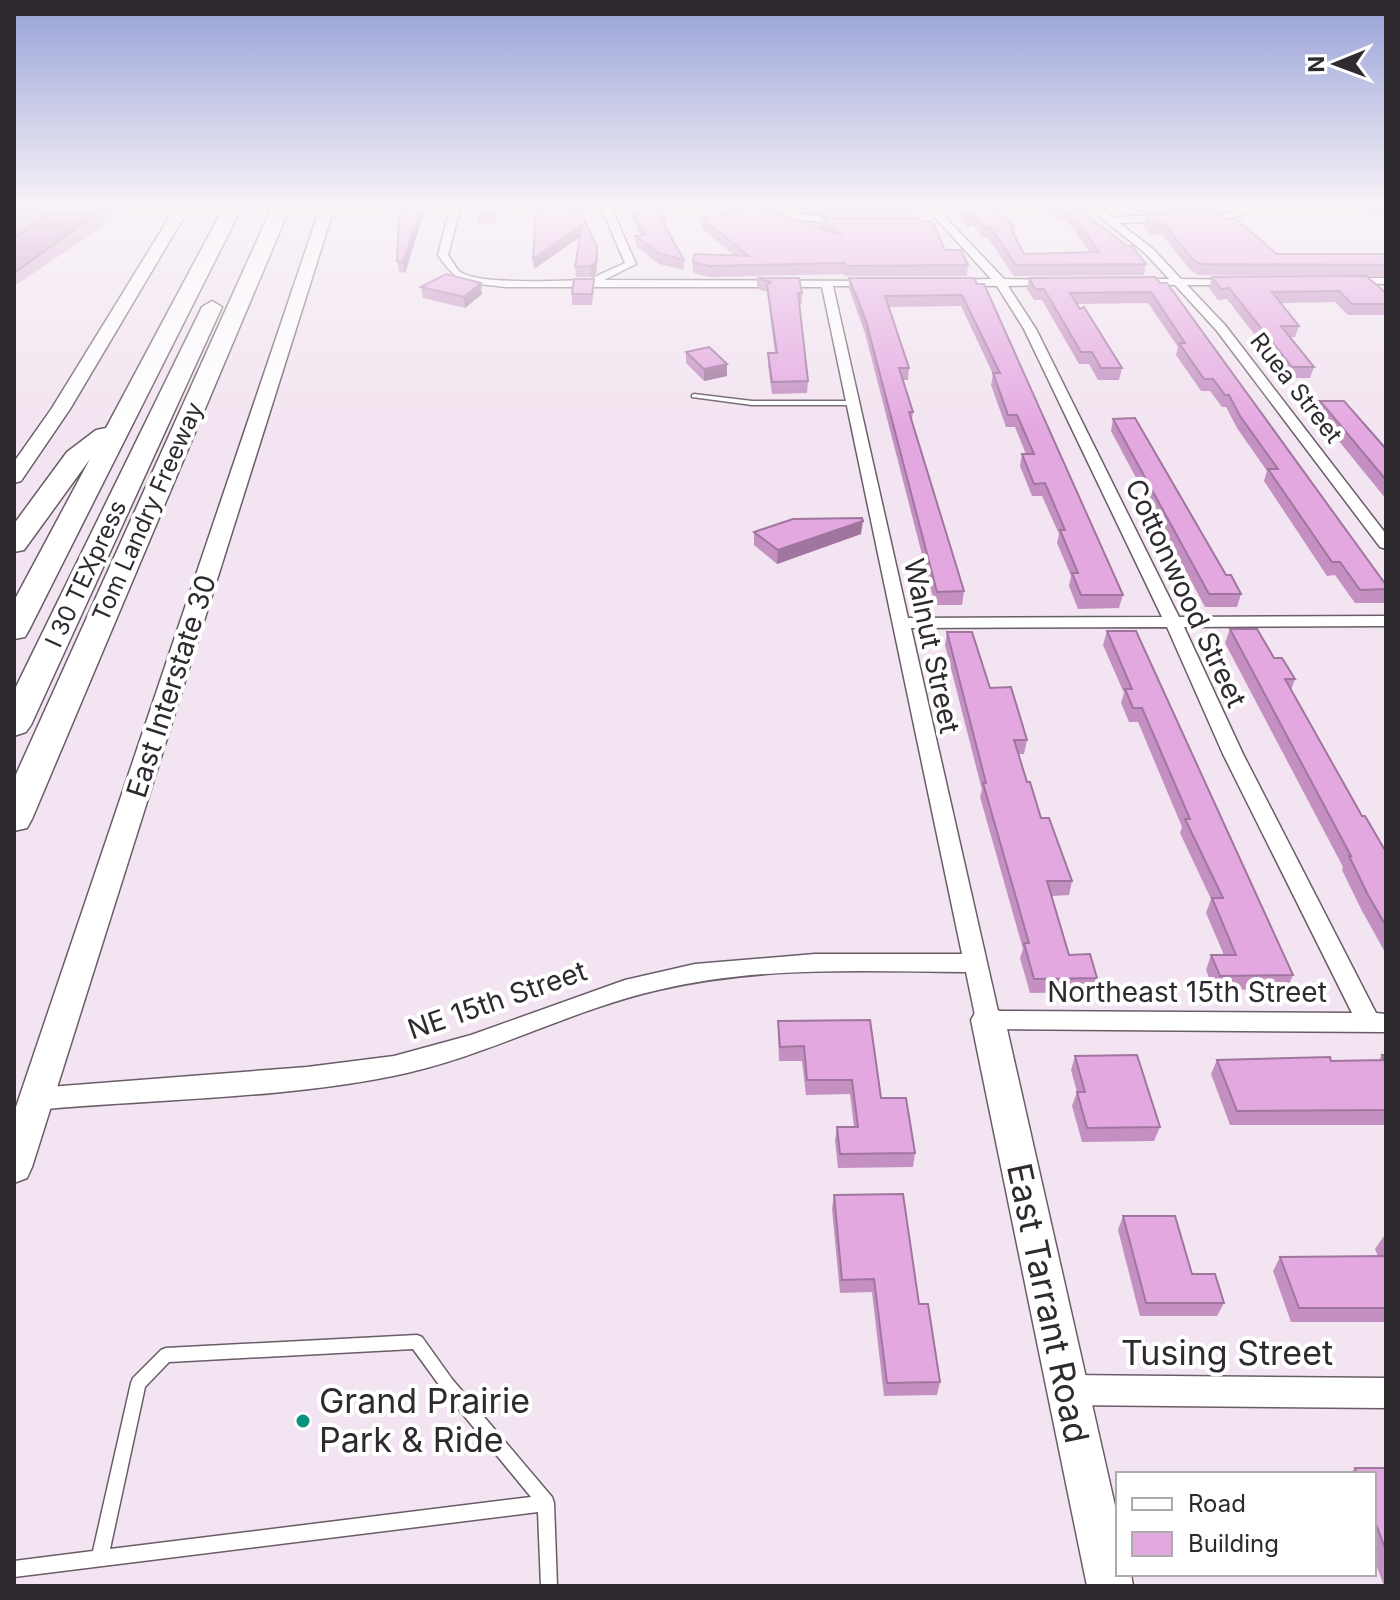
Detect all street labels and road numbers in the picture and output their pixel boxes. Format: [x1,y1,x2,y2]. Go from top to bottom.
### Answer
street label: Ruea Street [1244,327,1348,449]
street label: Tom Landry Freeway [86,398,209,626]
street label: Cottonwood Street [1118,473,1254,713]
street label: I 30 TEXpress [39,496,132,652]
street label: Walnut Street [897,555,967,737]
street label: East Interstate 30 [119,570,223,802]
street label: NE 15th Street [403,954,591,1046]
street label: Northeast 15th Street [1047,975,1327,1009]
street label: East Tarrant Road [999,1159,1098,1446]
street label: Tusing Street [1121,1332,1333,1373]

